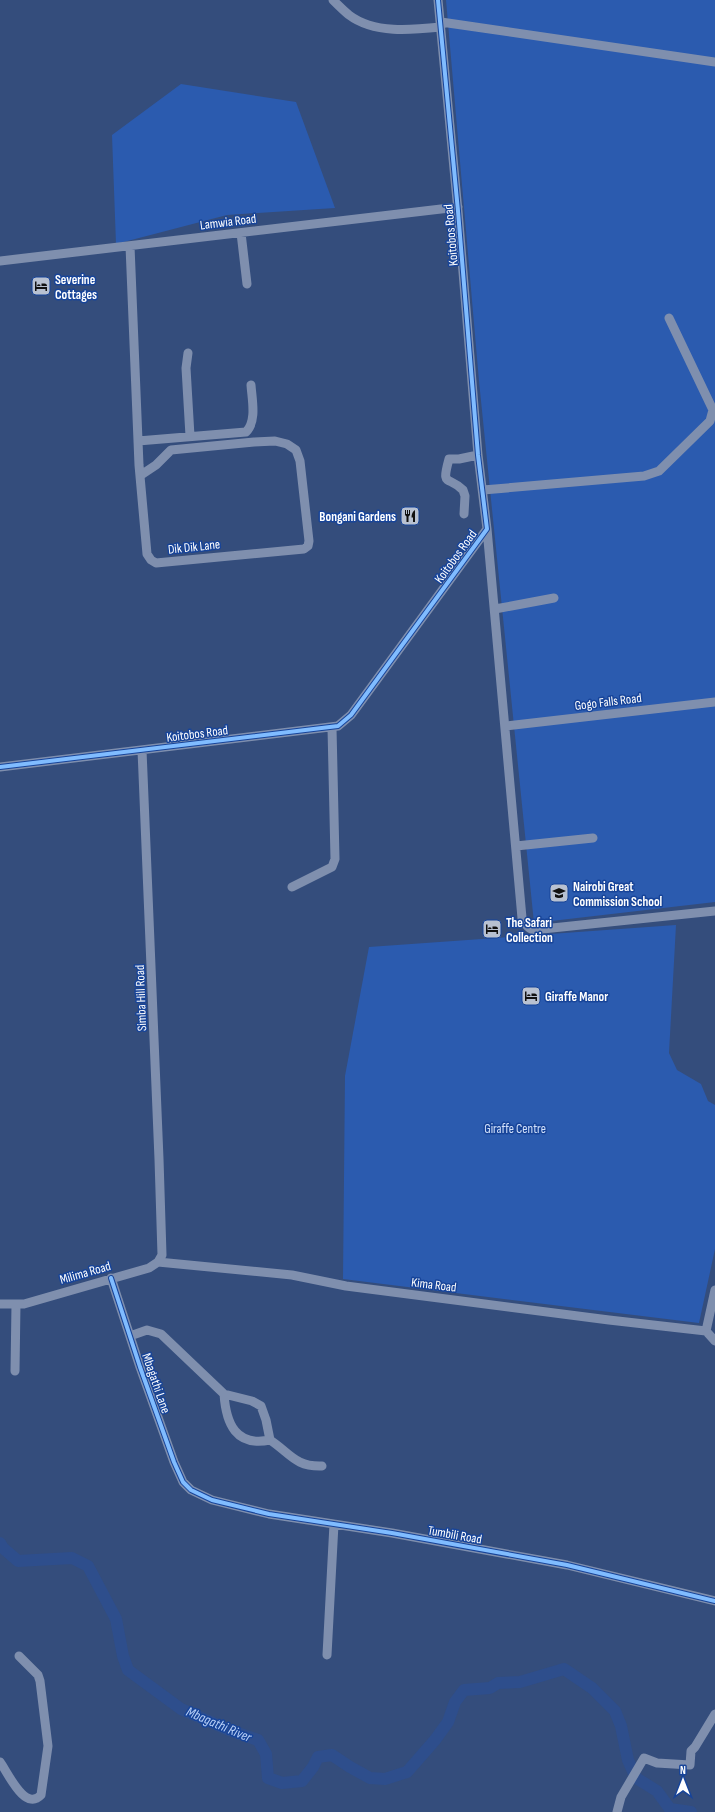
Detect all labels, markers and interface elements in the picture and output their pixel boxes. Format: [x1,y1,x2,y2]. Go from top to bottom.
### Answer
street label: Koitobos Road [440,203,462,266]
street label: Lamwia Road [199,211,257,233]
place label: Severine Cottages [55,272,97,303]
hotel icon: Severine Cottages [30,275,52,297]
restaurant icon: Bongani Gardens [399,505,421,527]
place label: Bongani Gardens [319,509,396,525]
street label: Koitobos Road [431,527,480,586]
street label: Dik Dik Lane [167,536,221,558]
street label: Gogo Falls Road [574,690,643,714]
street label: Koitobos Road [165,722,229,746]
place label: Nairobi Great Commission School [573,879,663,910]
school or university icon: Nairobi Great Commission School [548,882,570,904]
place label: The Safari Collection [506,915,553,946]
hotel icon: The Safari Collection [481,918,503,940]
street label: Simba Hill Road [132,965,150,1031]
hotel icon: Giraffe Manor [520,985,542,1007]
place label: Giraffe Manor [545,989,608,1005]
park label: Giraffe Centre [484,1121,546,1137]
street label: Milima Road [58,1258,113,1288]
street label: Kima Road [410,1274,457,1296]
street label: Mbagathi Lane [138,1351,174,1416]
street label: Tumbili Road [426,1522,483,1548]
water label: Mbagathi River [184,1703,255,1746]
north arrow [663,1760,703,1800]
text: N [680,1764,686,1777]

